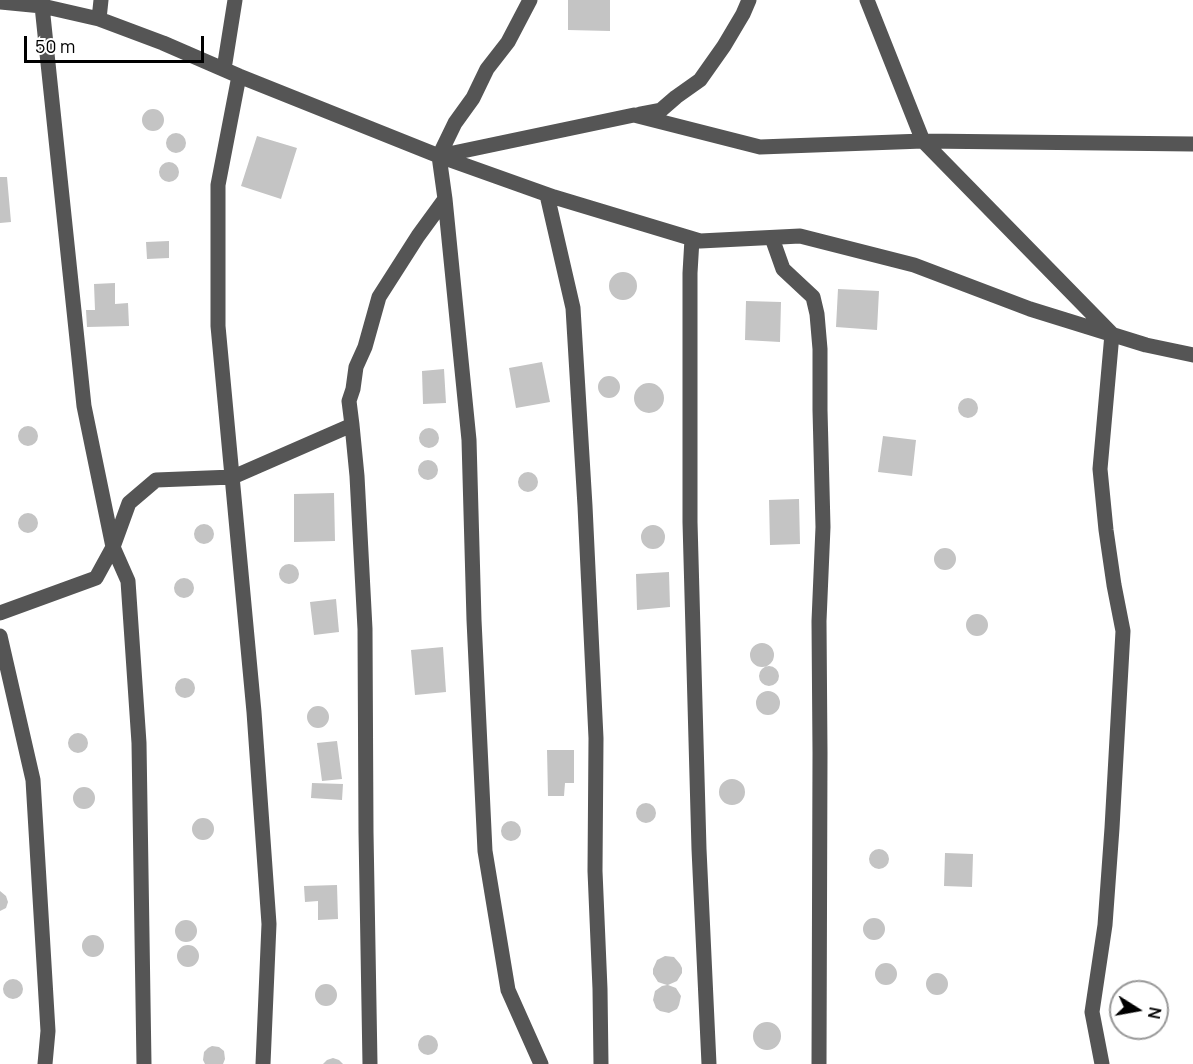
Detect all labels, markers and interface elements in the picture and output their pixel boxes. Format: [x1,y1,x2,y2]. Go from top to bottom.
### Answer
scale bar [27,24,207,62]
text: 50 m [35,34,75,58]
north arrow [1109,980,1169,1040]
text: N [1143,1005,1167,1021]

